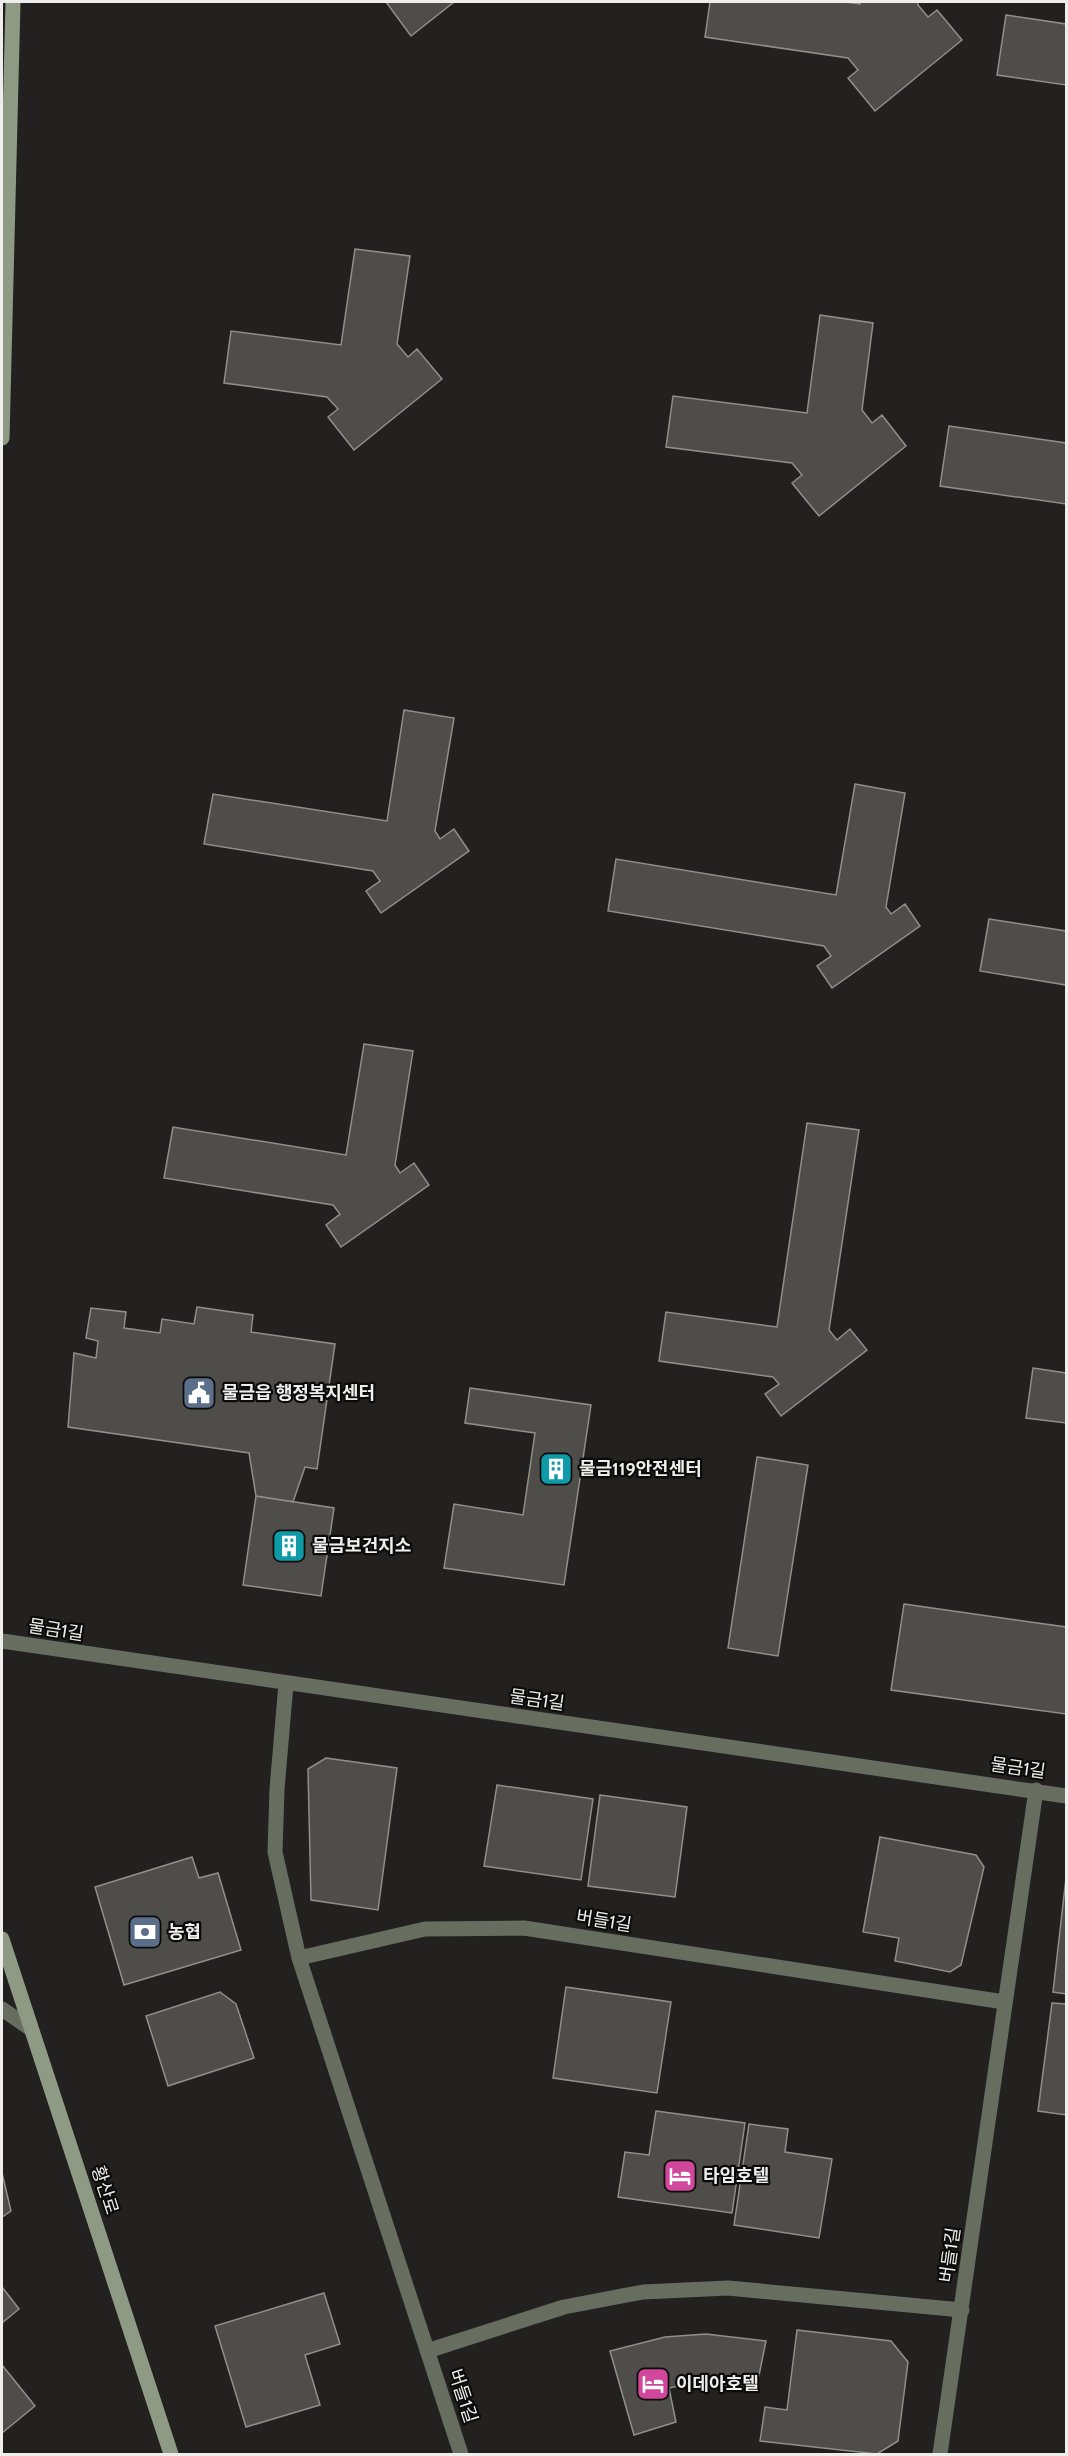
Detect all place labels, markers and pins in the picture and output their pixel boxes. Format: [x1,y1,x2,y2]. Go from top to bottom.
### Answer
public building icon: 물금읍 행정복지센터 [181,1375,217,1411]
place label: 물금읍 행정복지센터 [222,1382,375,1404]
building icon: 물금119안전센터 [538,1451,574,1487]
place label: 물금119안전센터 [579,1458,702,1480]
building icon: 물금보건지소 [271,1528,307,1564]
place label: 물금보건지소 [312,1535,411,1557]
bank icon: 농협 [127,1914,163,1950]
place label: 농협 [168,1921,201,1943]
hotel icon: 타임호텔 [662,2158,698,2194]
place label: 타임호텔 [703,2165,769,2187]
hotel icon: 이데아호텔 [635,2366,671,2402]
place label: 이데아호텔 [676,2373,759,2395]

